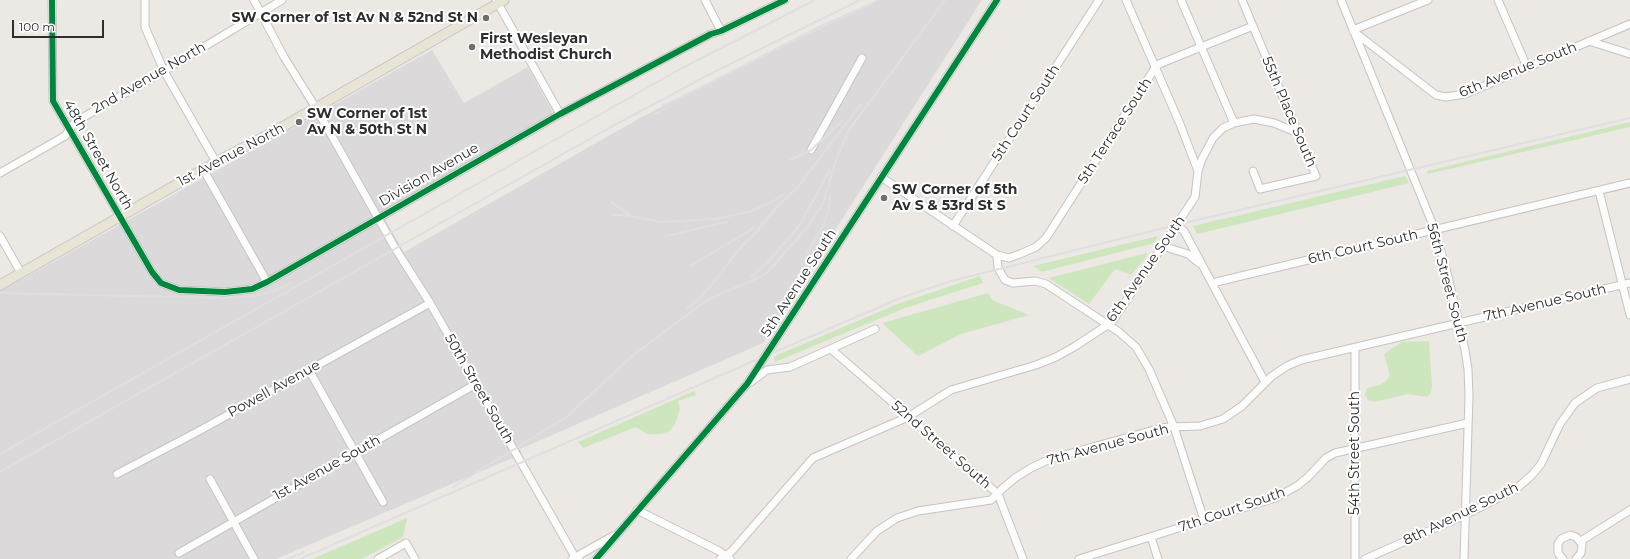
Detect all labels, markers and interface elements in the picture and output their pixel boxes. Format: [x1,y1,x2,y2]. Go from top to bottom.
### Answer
place label: SW Corner of 1st Av N & 52nd St N [231,10,478,26]
scale bar [14,12,106,38]
marker: SW Corner of 1st Av N & 52nd St N [481,13,491,23]
text: 100 m [19,19,55,34]
place label: First Wesleyan Methodist Church [480,31,612,64]
street label: 2nd Avenue North [89,39,209,117]
street label: 6th Avenue South [1457,39,1579,101]
marker: First Wesleyan Methodist Church [467,42,477,52]
street label: 55th Place South [1258,54,1320,170]
street label: 5th Court South [989,62,1063,164]
street label: 5th Terrace South [1074,75,1156,187]
street label: 48th Street North [60,97,136,213]
place label: SW Corner of 1st Av N & 50th St N [307,106,427,138]
marker: SW Corner of 1st Av N & 50th St N [294,117,304,127]
street label: 1st Avenue North [175,120,287,190]
street label: Division Avenue [376,140,482,210]
place label: SW Corner of 5th Av S & 53rd St S [892,182,1017,214]
marker: SW Corner of 5th Av S & 53rd St S [879,193,889,203]
street label: 6th Avenue South [1103,213,1189,325]
street label: 56th Street South [1423,221,1471,345]
street label: 5th Avenue South [758,226,840,340]
street label: 6th Court South [1306,226,1420,268]
street label: 7th Avenue South [1482,281,1608,325]
street label: 50th Street South [441,331,517,447]
street label: Powell Avenue [225,357,323,421]
street label: 54th Street South [1347,391,1363,515]
street label: 52nd Street South [888,397,994,493]
street label: 7th Avenue South [1045,421,1171,469]
street label: 1st Avenue South [271,432,383,504]
street label: 8th Avenue South [1401,479,1521,549]
street label: 7th Court South [1176,484,1288,536]

